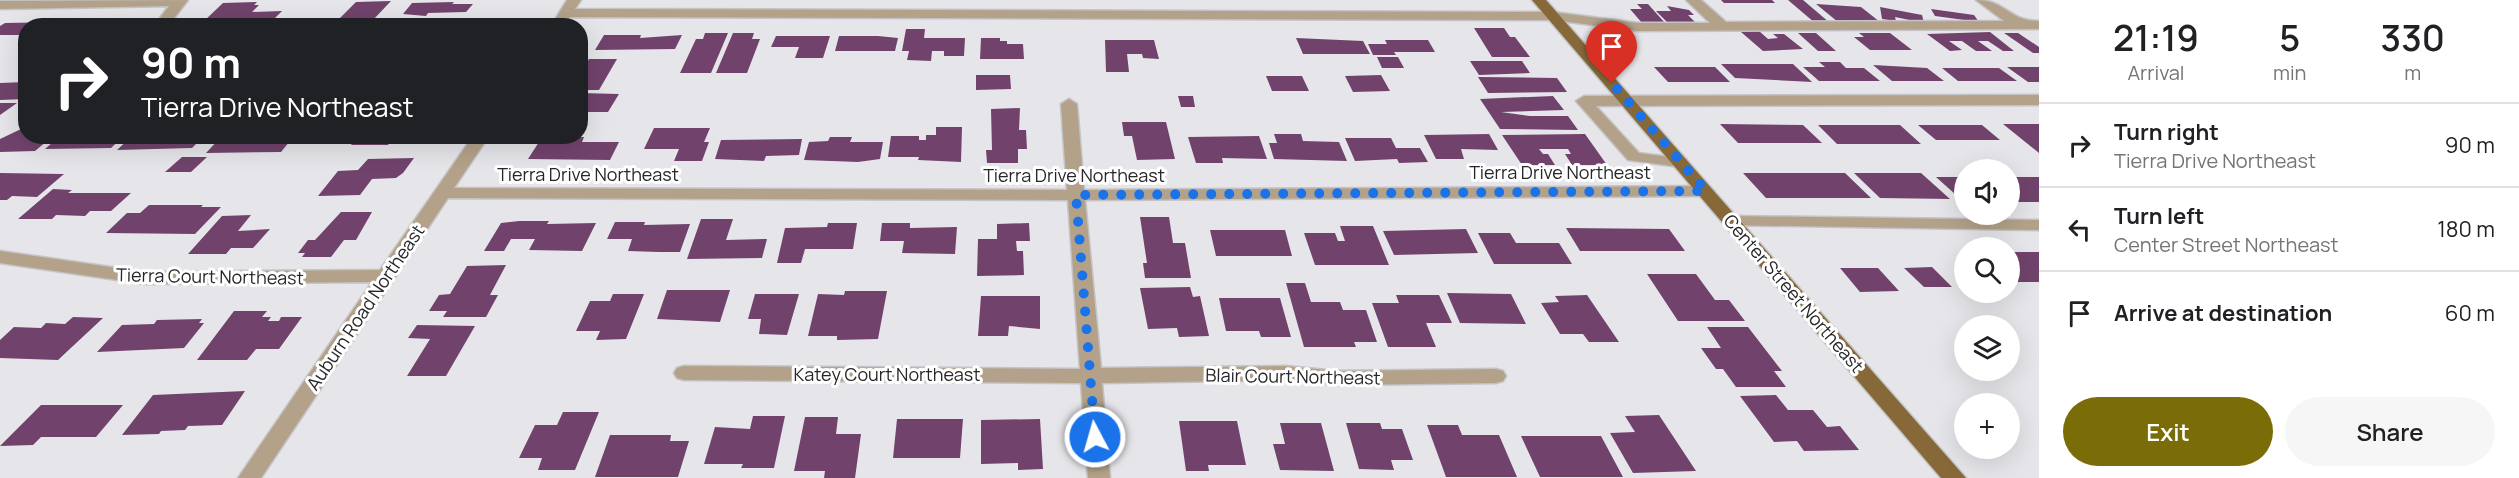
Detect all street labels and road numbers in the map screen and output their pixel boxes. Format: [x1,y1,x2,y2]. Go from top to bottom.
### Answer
street label: Tierra Drive Northeast [1469,160,1651,184]
street label: Tierra Drive Northeast [497,162,679,186]
street label: Tierra Drive Northeast [983,163,1165,187]
street label: Center Street Northeast [1719,209,1869,377]
street label: Auburn Road Northeast [301,220,429,394]
street label: Tierra Court Northeast [116,262,304,290]
street label: Katey Court Northeast [794,362,980,386]
street label: Blair Court Northeast [1205,362,1381,390]

